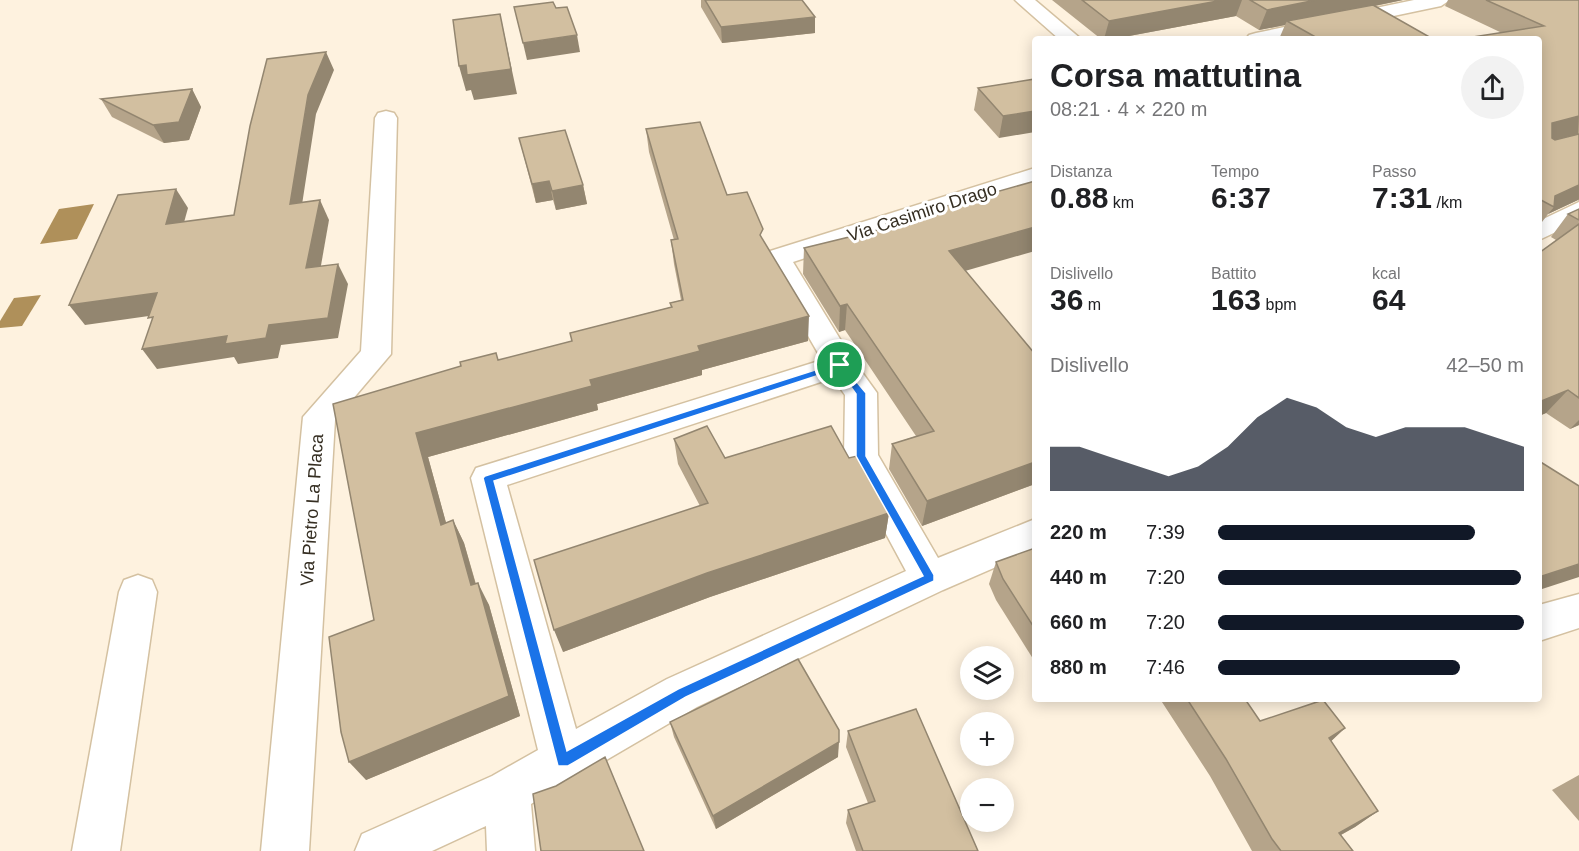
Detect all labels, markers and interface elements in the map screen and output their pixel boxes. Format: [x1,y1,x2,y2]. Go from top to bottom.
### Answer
button: share [1461,56,1524,119]
text: Corsa mattutina [1050,57,1301,94]
text: 08:21 · 4 × 220 m [1050,98,1207,120]
text: Distanza [1050,163,1112,180]
text: Tempo [1211,163,1259,180]
text: Passo [1372,163,1416,180]
street label: Via Casimiro Drago [845,178,999,246]
text: 0.88 [1050,181,1108,214]
text: 6:37 [1211,181,1271,214]
text: 7:31 [1372,181,1432,214]
text: km [1108,194,1134,211]
text: /km [1432,194,1462,211]
text: Dislivello [1050,265,1113,282]
text: Battito [1211,265,1256,282]
text: kcal [1372,265,1400,282]
text: 36 [1050,283,1083,316]
text: 163 [1211,283,1261,316]
text: 64 [1372,283,1405,316]
text: m [1083,296,1101,313]
text: bpm [1261,296,1297,313]
pin [814,339,865,390]
icon: arrive [823,348,856,381]
text: Dislivello [1050,354,1129,376]
text: 42–50 m [1446,354,1524,376]
street label: Via Pietro La Placa [297,432,327,587]
text: 220 m [1050,521,1107,543]
text: 7:39 [1146,521,1185,543]
text: 440 m [1050,566,1107,588]
text: 7:20 [1146,566,1185,588]
text: 660 m [1050,611,1107,633]
text: 7:20 [1146,611,1185,633]
map controls [960,646,1014,832]
button: layers [960,646,1014,700]
text: 880 m [1050,656,1107,678]
text: 7:46 [1146,656,1185,678]
button: + [960,712,1014,766]
button: − [960,778,1014,832]

